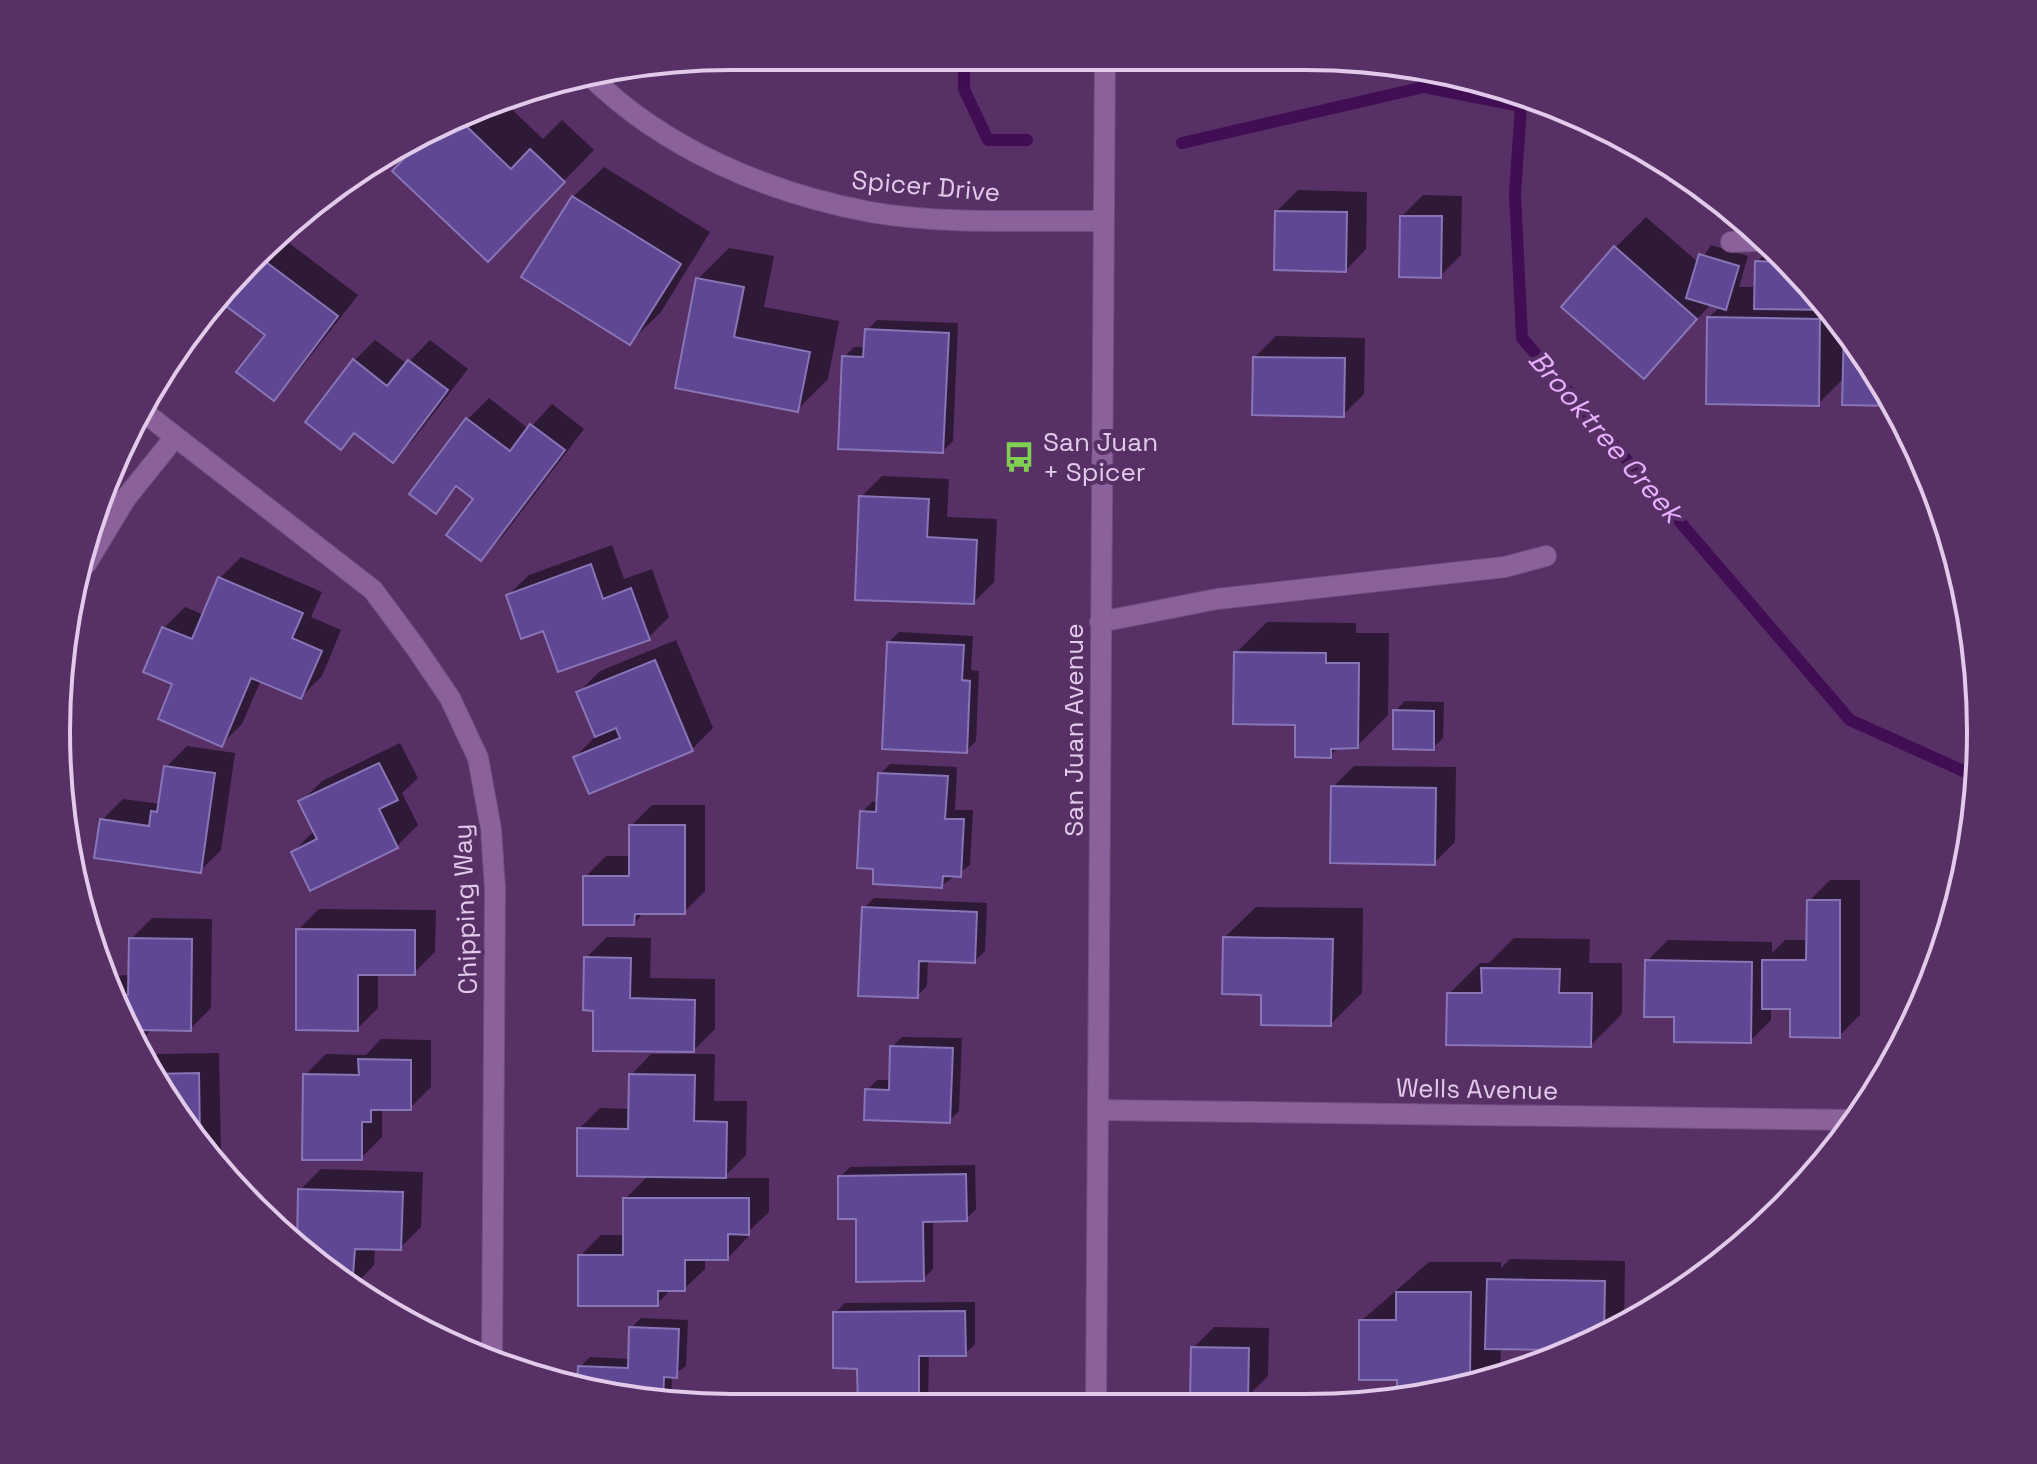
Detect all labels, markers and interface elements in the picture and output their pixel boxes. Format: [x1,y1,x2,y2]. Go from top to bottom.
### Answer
street label: Spicer Drive [850,163,1002,209]
water label: Brooktree Creek [1521,342,1693,532]
place label: San Juan + Spicer [1043,425,1158,489]
bus stop icon: San Juan + Spicer [1002,440,1036,474]
street label: San Juan Avenue [1057,623,1091,837]
street label: Chipping Way [445,823,485,995]
street label: Wells Avenue [1396,1071,1558,1107]

